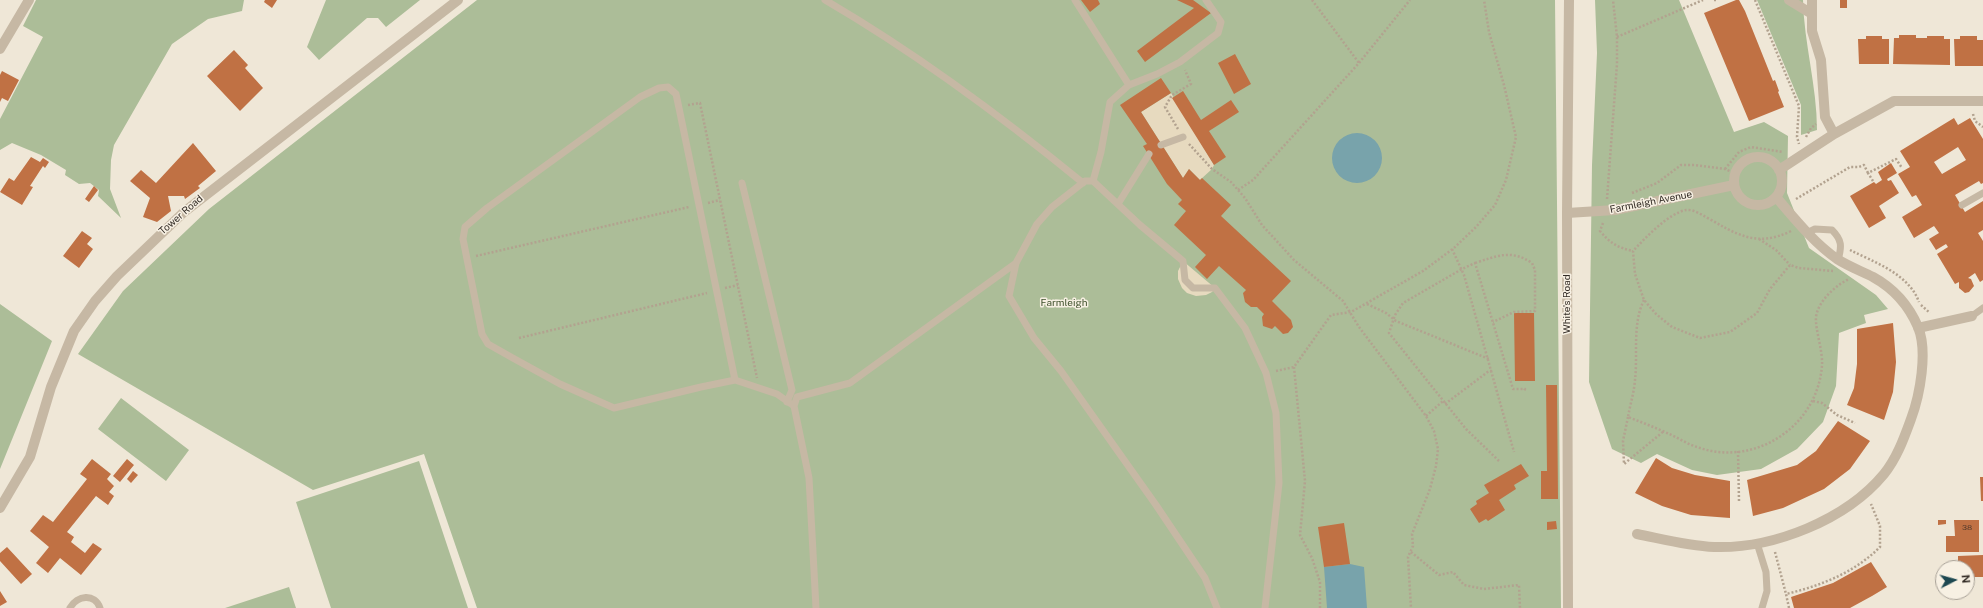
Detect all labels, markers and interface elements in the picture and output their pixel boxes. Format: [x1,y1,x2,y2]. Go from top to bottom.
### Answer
street label: Farmleigh Avenue [1609,188,1693,216]
street label: Tower Road [157,193,205,237]
street label: White's Road [1561,274,1573,334]
park label: Farmleigh [1041,297,1087,309]
house number: 38 [1962,523,1972,533]
north arrow [1935,560,1975,600]
text: N [1960,574,1972,584]

